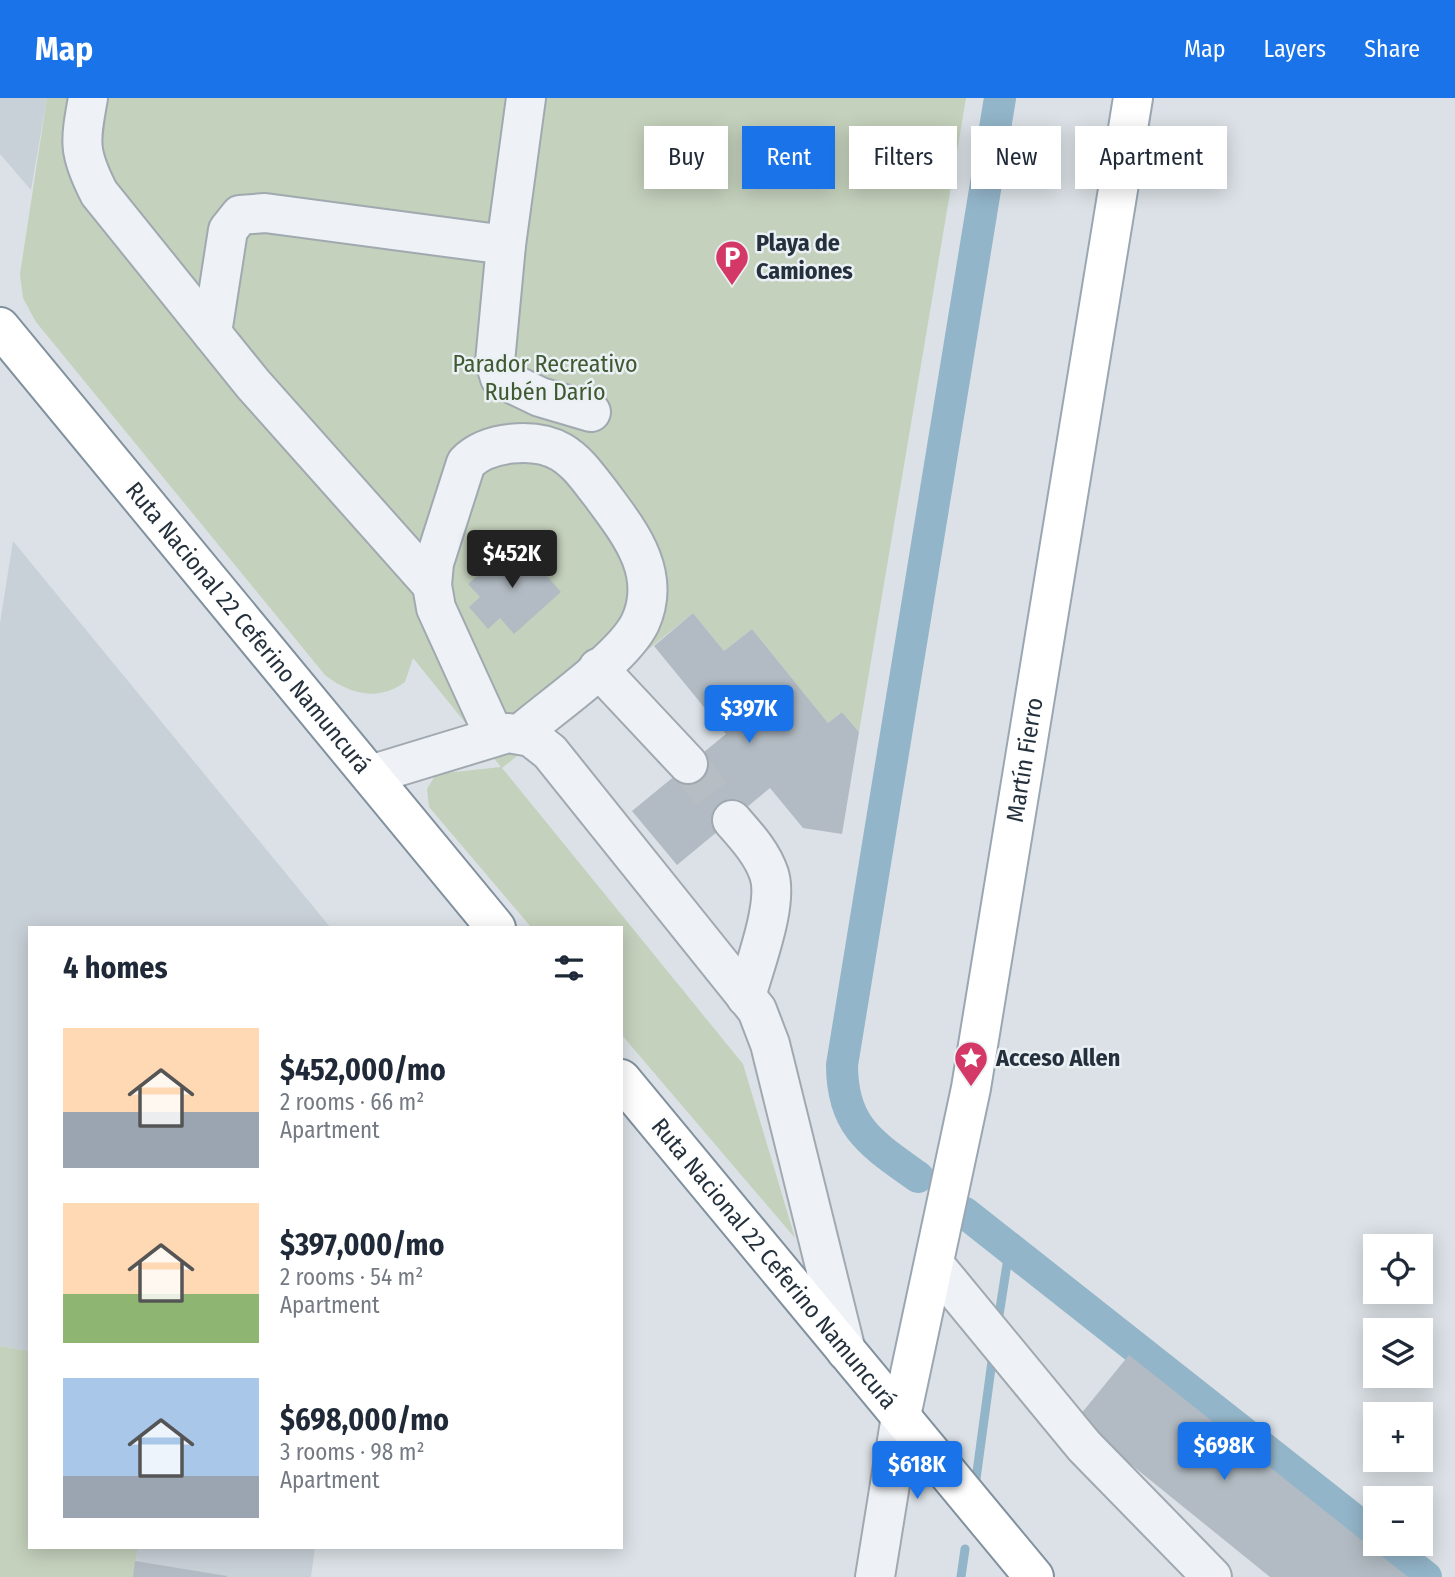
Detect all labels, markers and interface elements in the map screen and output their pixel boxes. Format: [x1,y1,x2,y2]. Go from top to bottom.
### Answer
text: Map [35,29,93,69]
text: Map [1184,35,1226,63]
text: Layers [1264,35,1326,63]
text: Share [1364,35,1420,63]
chip: Buy [644,126,728,189]
chip: Rent [742,126,835,189]
chip: Filters [849,126,957,189]
chip: New [971,126,1061,189]
chip: Apartment [1075,126,1227,189]
place label: Playa de Camiones [756,229,853,285]
parking icon: Playa de Camiones [713,238,751,287]
park label: Parador Recreativo Rubén Darío [452,350,638,406]
street label: Ruta Nacional 22 Ceferino Namuncurá [120,477,377,779]
pin: $452K [463,531,561,590]
text: $452K [483,539,541,567]
pin: $397K [700,686,798,745]
text: $397K [721,694,777,722]
street label: Martín Fierro [1001,695,1049,824]
icon: filters [550,949,588,987]
text: 4 homes [63,950,168,986]
place icon: Acceso Allen [952,1039,990,1088]
place label: Acceso Allen [995,1044,1120,1072]
text: $452,000/mo [280,1052,446,1088]
icon: home [119,1056,203,1140]
text: 2 rooms · 66 m² [280,1088,424,1116]
street label: Ruta Nacional 22 Ceferino Namuncurá [646,1113,903,1415]
text: Apartment [280,1116,380,1144]
text: $397,000/mo [280,1227,444,1263]
icon: home [119,1231,203,1315]
map controls [1363,1234,1433,1556]
button: locate [1363,1234,1433,1304]
text: 2 rooms · 54 m² [280,1263,423,1291]
text: Apartment [280,1291,380,1319]
button: layers [1363,1318,1433,1388]
text: $698,000/mo [280,1402,449,1438]
button: + [1363,1402,1433,1472]
icon: home [119,1406,203,1490]
pin: $698K [1175,1422,1273,1482]
text: $698K [1194,1431,1254,1459]
text: 3 rooms · 98 m² [280,1438,425,1466]
pin: $618K [868,1442,966,1501]
text: $618K [888,1450,946,1478]
text: Apartment [280,1466,380,1494]
button: − [1363,1486,1433,1556]

